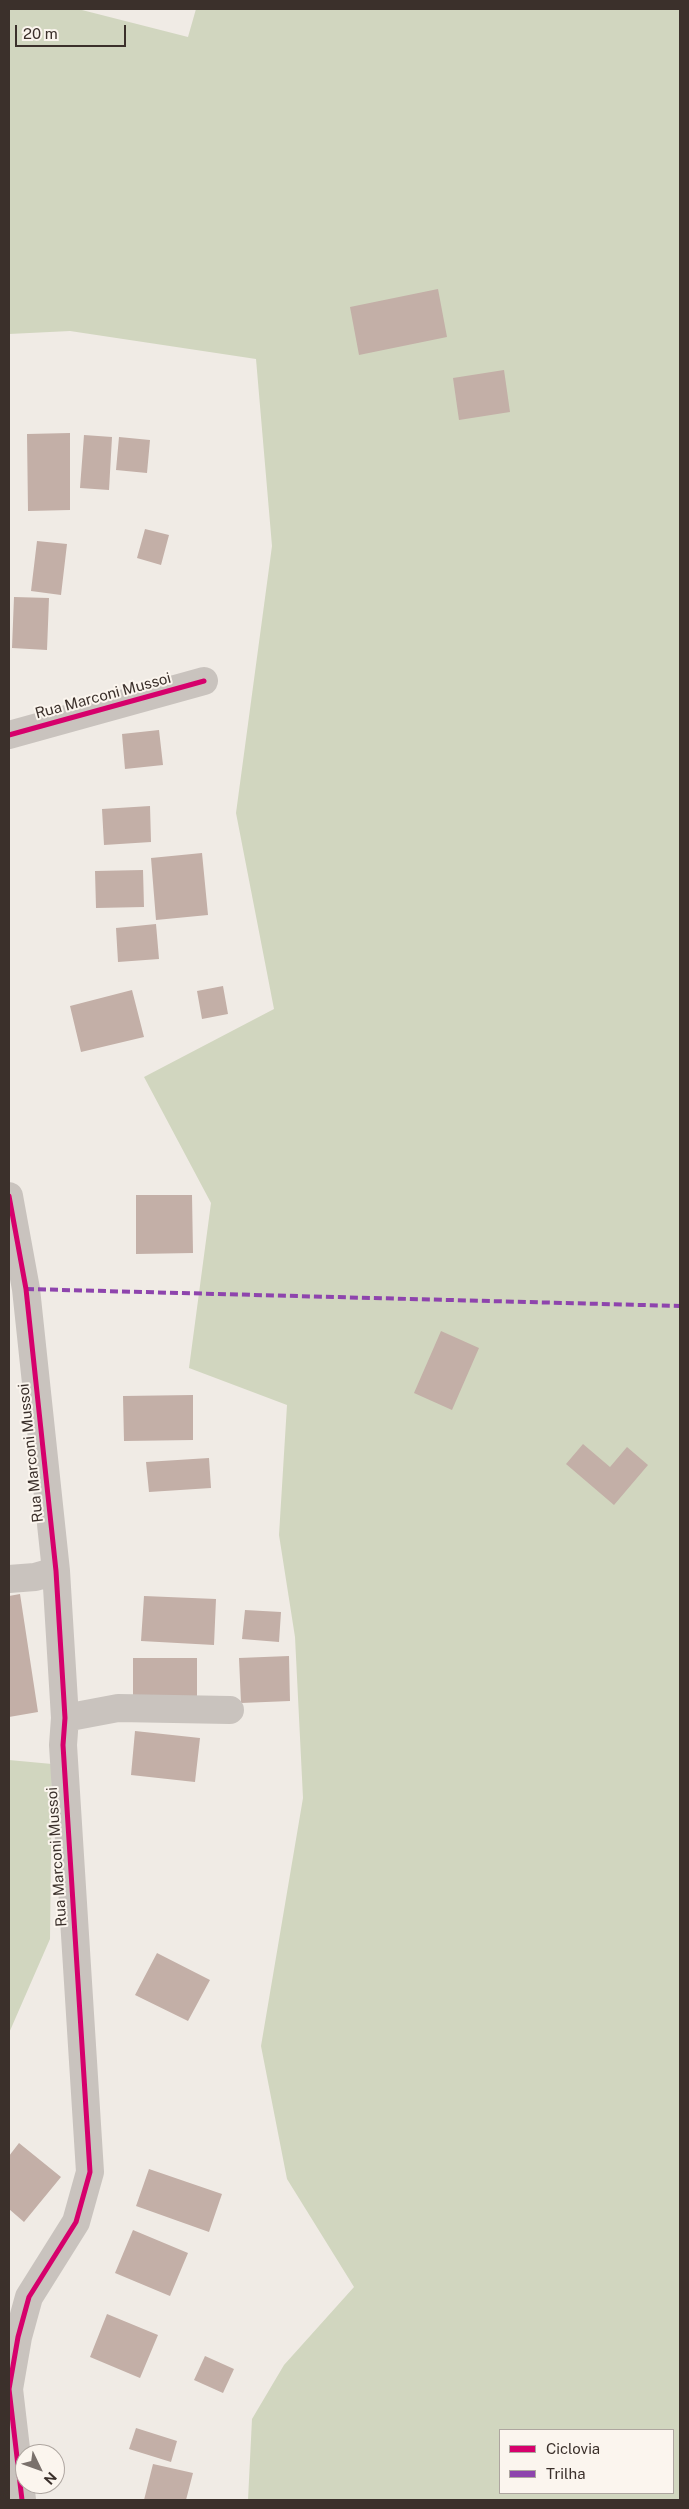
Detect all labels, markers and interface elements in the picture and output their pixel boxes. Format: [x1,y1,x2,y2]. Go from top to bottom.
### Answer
scale bar [18,15,129,47]
text: 20 m [23,25,58,42]
street label: Rua Marconi Mussoi [33,669,173,723]
street label: Rua Marconi Mussoi [15,1383,47,1523]
street label: Rua Marconi Mussoi [43,1787,71,1927]
legend [499,2429,674,2494]
text: Ciclovia [546,2440,600,2457]
north arrow [15,2444,65,2494]
text: Trilha [546,2465,585,2482]
text: N [41,2469,60,2488]

